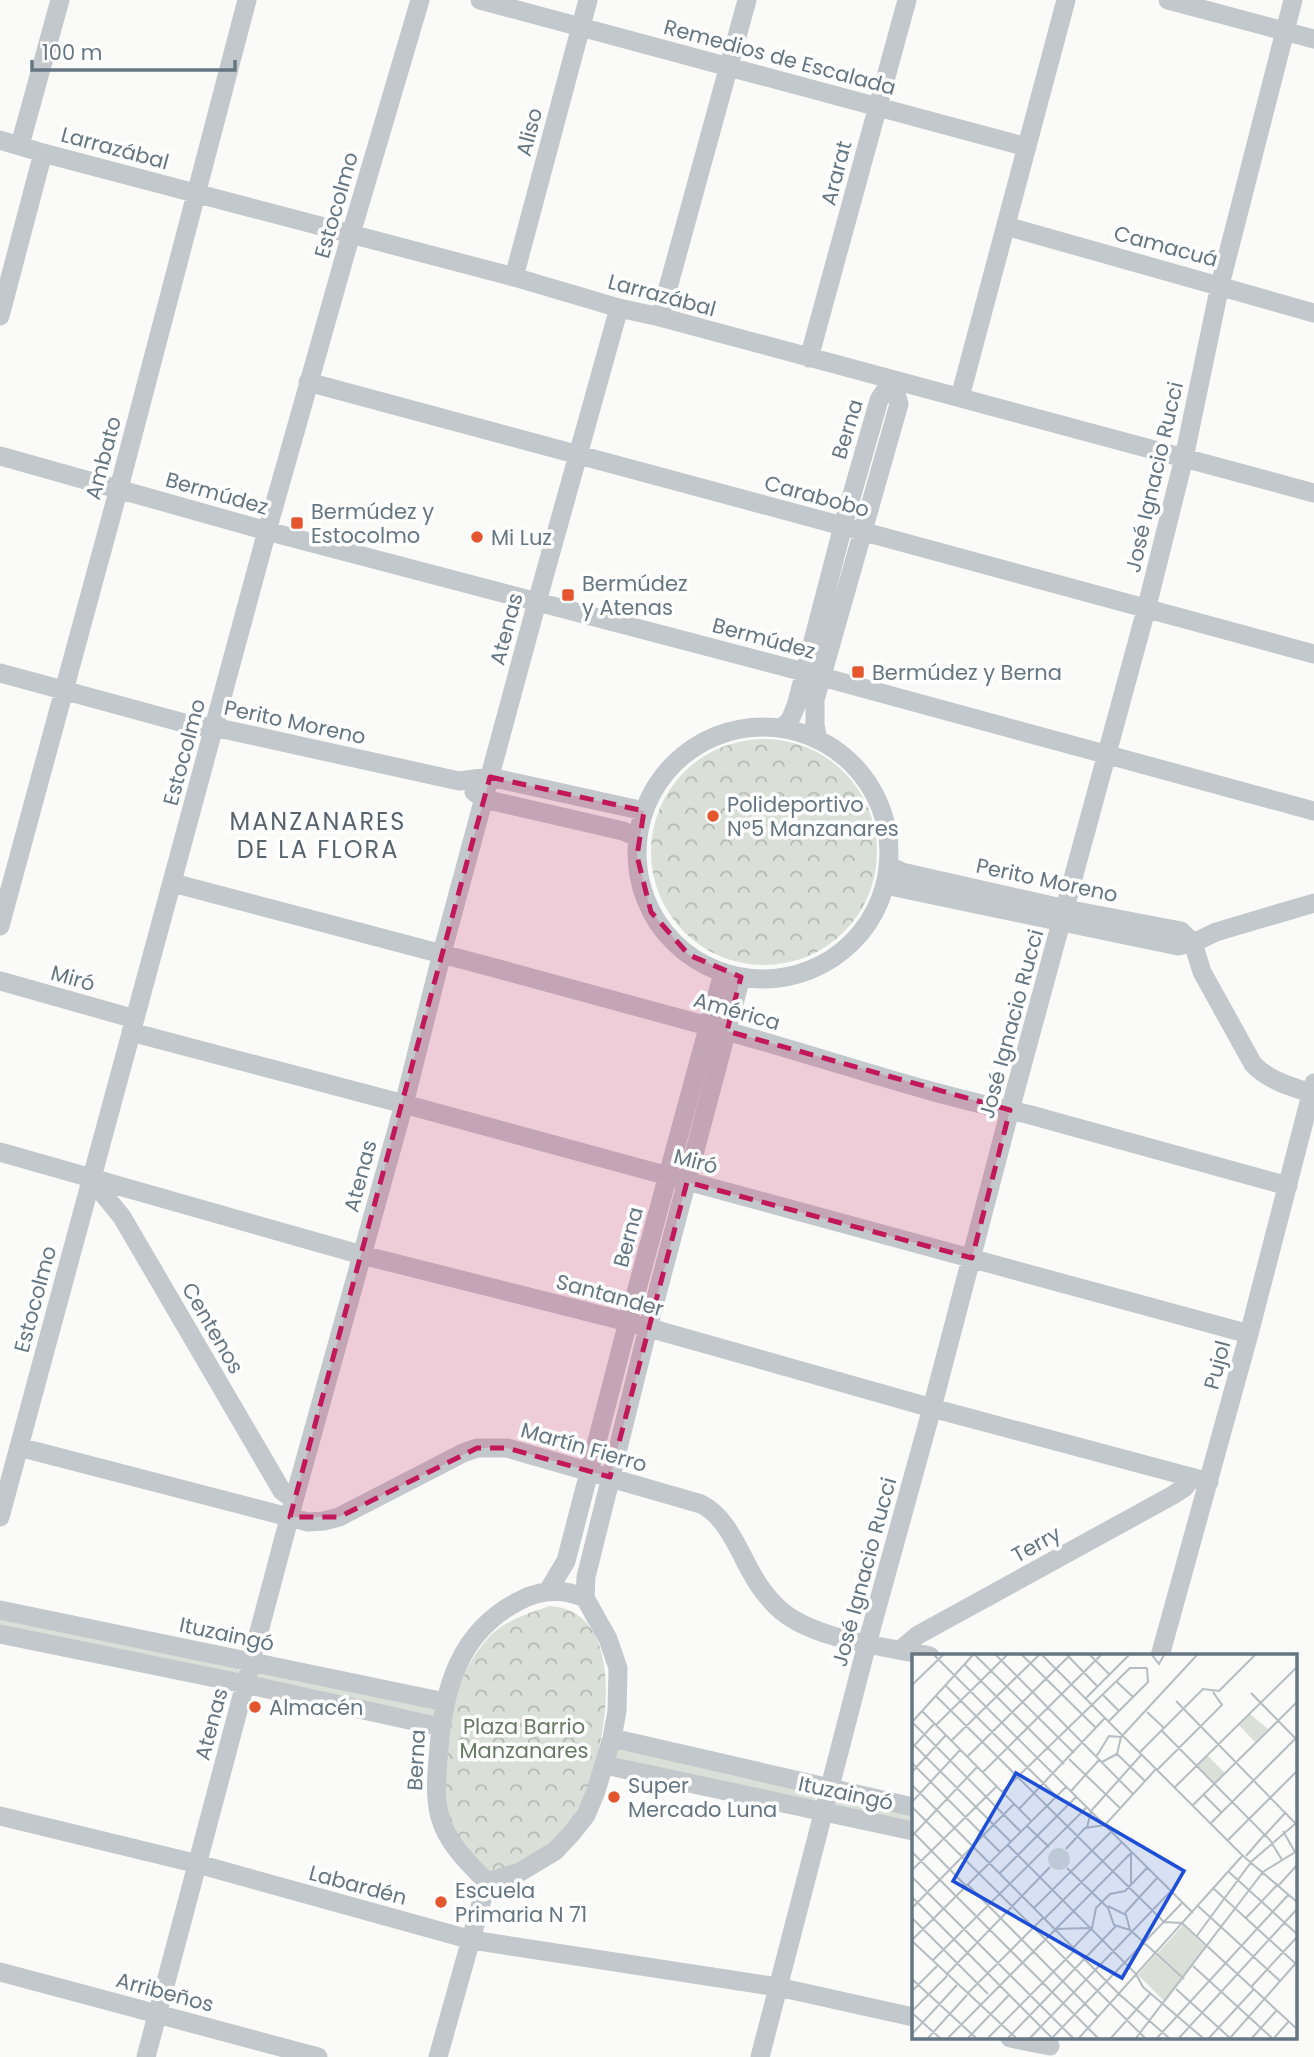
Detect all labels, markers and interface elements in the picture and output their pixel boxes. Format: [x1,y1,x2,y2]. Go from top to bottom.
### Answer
street label: Remedios de Escalada [661,12,899,102]
scale bar [32,28,234,72]
text: 100 m [42,38,102,67]
street label: Aliso [509,105,549,159]
street label: Larrazábal [58,120,172,176]
street label: Ararat [813,137,859,209]
street label: Estocolmo [307,148,365,262]
street label: Camacuá [1111,218,1221,274]
street label: Larrazábal [605,267,719,323]
street label: José Ignacio Rucci [1118,379,1190,575]
street label: Berna [824,395,870,463]
street label: Ambato [78,413,128,503]
street label: Bermúdez [162,465,272,521]
street label: Carabobo [761,468,873,524]
place label: Bermúdez y Estocolmo [311,497,434,550]
marker: Bermúdez y Estocolmo [289,515,305,531]
place label: Mi Luz [491,523,552,552]
marker: Mi Luz [469,529,485,545]
place label: Bermúdez y Atenas [582,569,688,622]
marker: Bermúdez y Atenas [560,587,576,603]
street label: Atenas [482,590,530,668]
street label: Bermúdez [709,610,819,666]
place label: Bermúdez y Berna [872,658,1062,687]
marker: Bermúdez y Berna [850,664,866,680]
street label: Perito Moreno [221,693,369,751]
street label: Estocolmo [156,695,212,809]
place label: Polideportivo Nº5 Manzanares [727,790,899,843]
district label: MANZANARES DE LA FLORA [230,805,406,866]
marker: Polideportivo Nº5 Manzanares [705,808,721,824]
street label: Perito Moreno [973,851,1121,909]
street label: José Ignacio Rucci [972,926,1050,1122]
street label: Miró [48,958,98,998]
street label: América [690,985,784,1037]
street label: Atenas [336,1137,384,1215]
street label: Miró [671,1141,721,1181]
street label: Berna [606,1204,650,1270]
street label: Estocolmo [7,1242,63,1356]
street label: Santander [553,1267,667,1323]
street label: Centenos [175,1277,251,1379]
street label: Pujol [1197,1337,1237,1393]
street label: Martín Fierro [518,1415,650,1479]
street label: José Ignacio Rucci [825,1474,903,1670]
street label: Terry [1006,1519,1066,1569]
street label: Ituzaingó [177,1610,277,1658]
inset map [912,1654,1296,2039]
street label: Atenas [187,1685,235,1763]
place label: Almacén [269,1693,363,1722]
marker: Almacén [247,1699,263,1715]
park label: Plaza Barrio Manzanares [460,1712,588,1765]
street label: Berna [400,1729,432,1791]
street label: Ituzaingó [796,1769,896,1817]
place label: Super Mercado Luna [628,1771,777,1824]
marker: Super Mercado Luna [606,1789,622,1805]
street label: Labardén [306,1858,410,1912]
place label: Escuela Primaria N 71 [455,1876,587,1929]
marker: Escuela Primaria N 71 [433,1894,449,1910]
street label: Arribeños [113,1965,217,2019]

